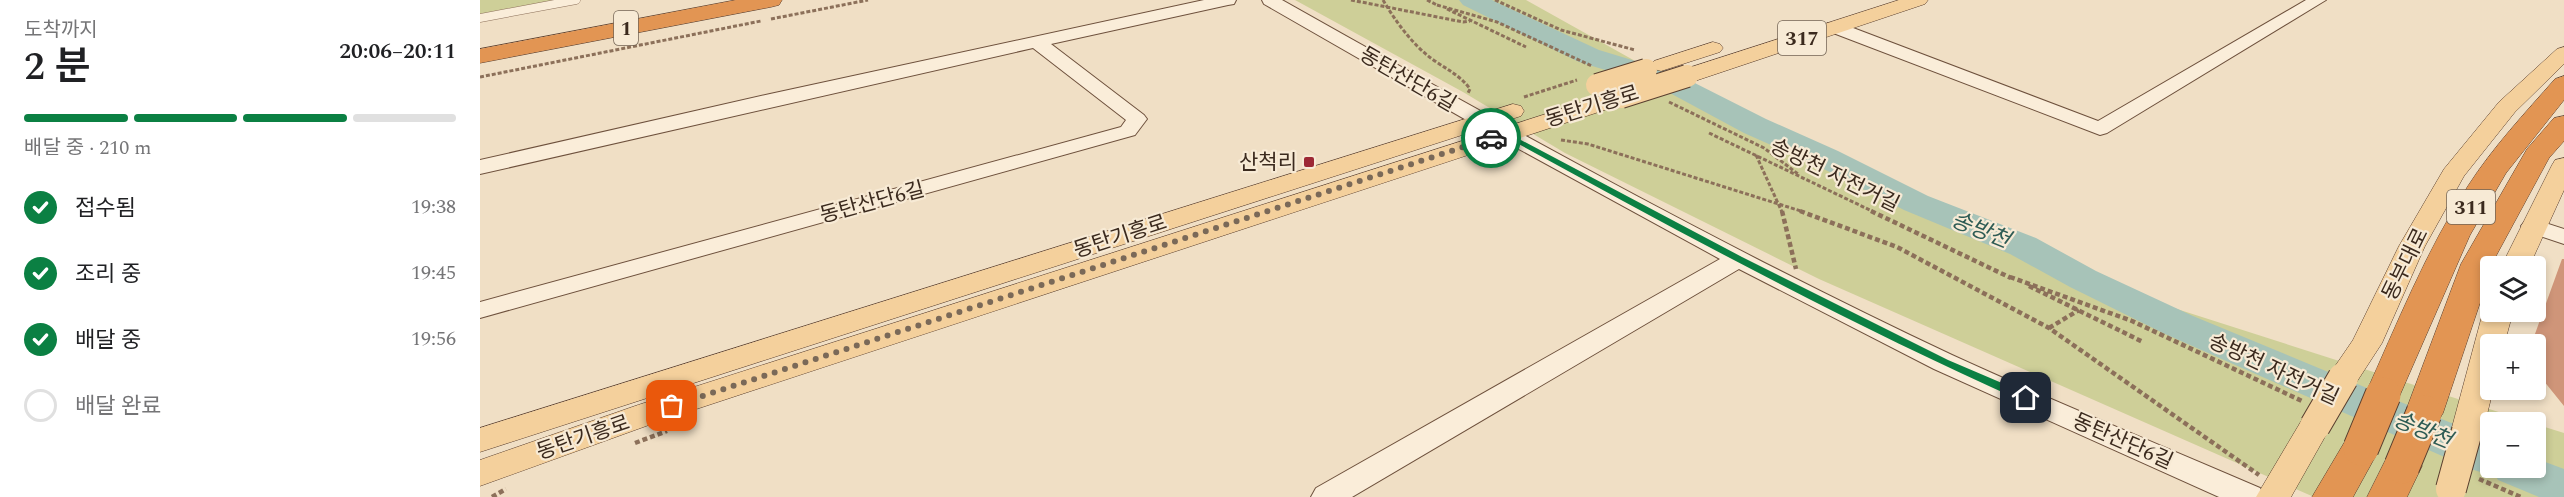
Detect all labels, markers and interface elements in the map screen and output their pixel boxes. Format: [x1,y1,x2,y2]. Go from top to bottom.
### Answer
road number: 1 [614,11,638,45]
text: 도착까지 [24,15,98,45]
road number: 317 [1778,21,1826,55]
text: 20:06–20:11 [339,35,456,68]
text: 2 분 [24,38,91,97]
street label: 동탄산단6길 [1353,39,1462,120]
street label: 동탄기흥로 [1541,78,1643,136]
courier [1461,108,1521,168]
icon: car [1475,122,1508,155]
street label: 송방천 자전거길 [1764,131,1905,221]
text: 배달 중 · 210 m [24,133,151,163]
place label: 산척리 [1239,147,1297,179]
marker: 산척리 [1302,155,1316,169]
street label: 동탄산단6길 [816,174,928,232]
road number: 311 [2447,190,2495,224]
icon: check [24,191,57,224]
text: 접수됨 [75,192,136,225]
text: 19:38 [411,192,456,222]
water label: 송방천 [1946,204,2017,258]
street label: 동탄기흥로 [1069,207,1171,267]
street label: 동부대로 [2375,223,2437,306]
map controls [2480,256,2546,478]
button: layers [2480,256,2546,322]
icon: check [24,257,57,290]
text: 조리 중 [75,258,141,291]
text: 19:45 [411,258,456,288]
icon: check [24,323,57,356]
text: 배달 중 [75,324,141,357]
text: 19:56 [411,324,456,354]
street label: 송방천 자전거길 [2203,326,2344,414]
button: + [2480,334,2546,400]
pin [2000,372,2051,423]
pin [646,380,697,431]
icon: home [2009,381,2042,414]
icon: bag [655,389,688,422]
text: 배달 완료 [75,390,161,423]
water label: 송방천 [2388,403,2459,459]
street label: 동탄산단6길 [2067,406,2178,478]
street label: 동탄기흥로 [532,407,634,469]
button: − [2480,412,2546,478]

